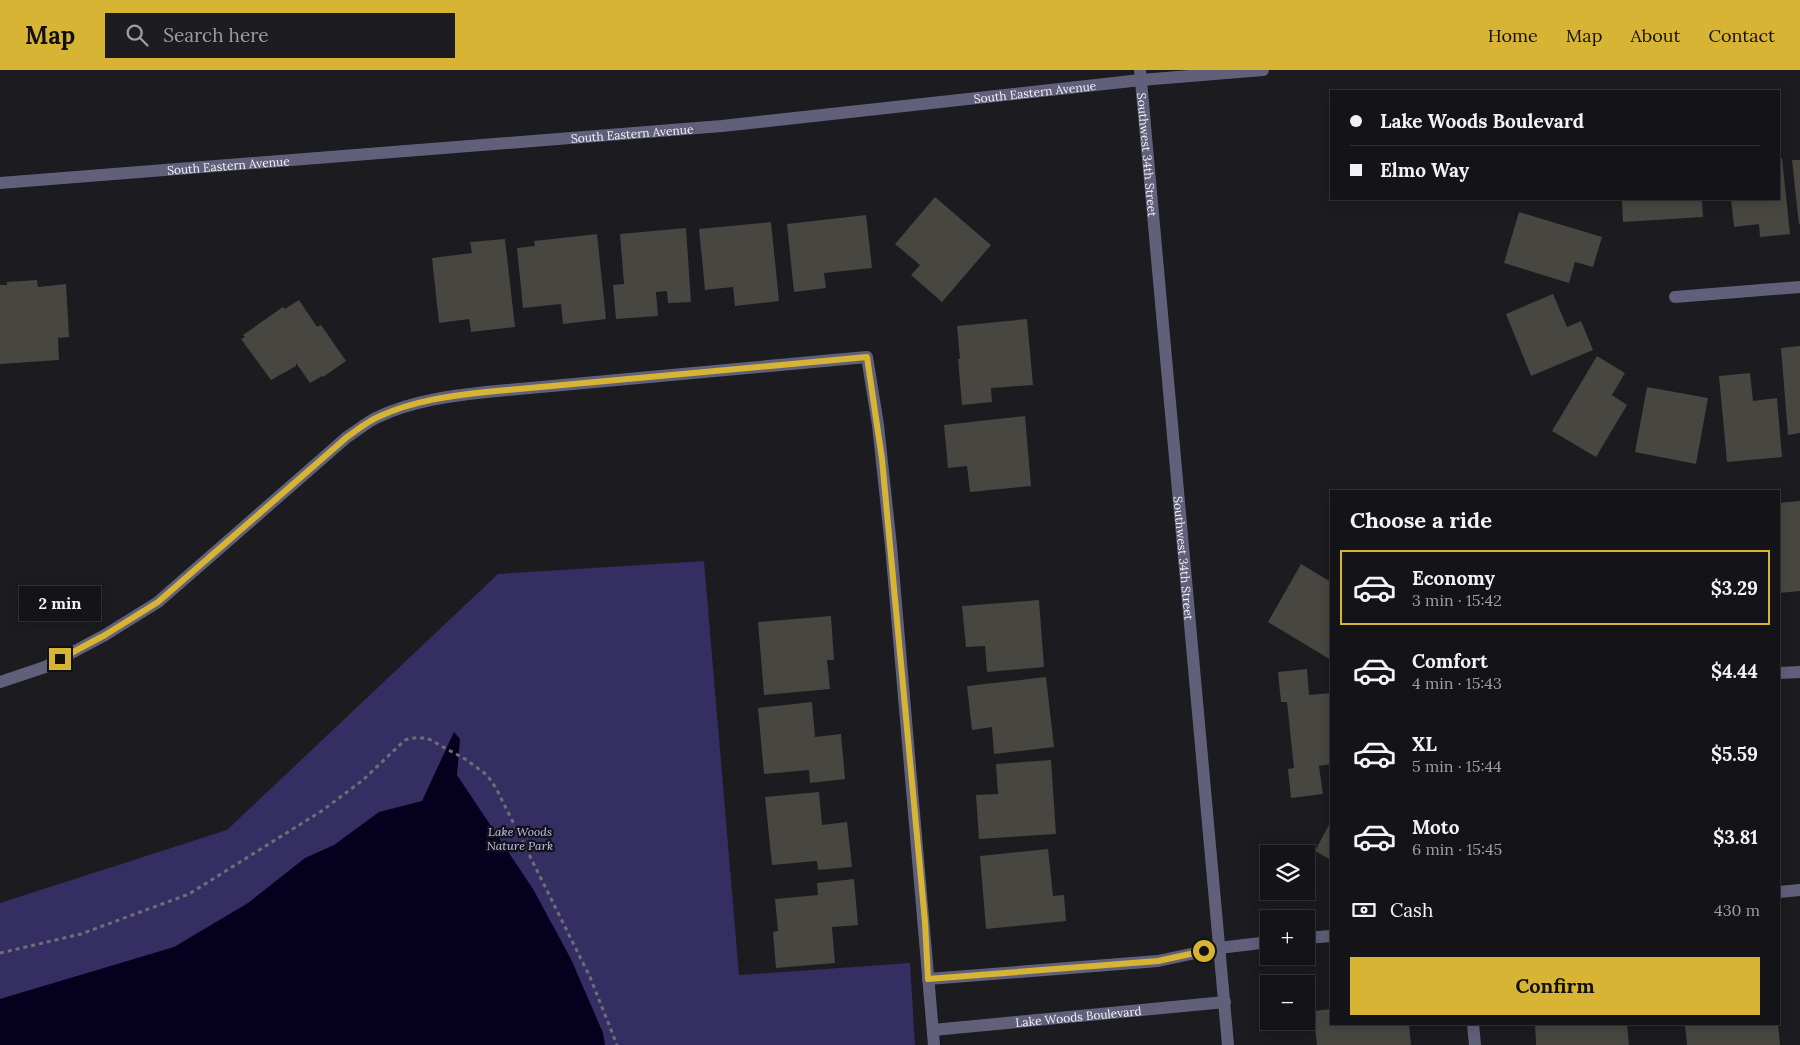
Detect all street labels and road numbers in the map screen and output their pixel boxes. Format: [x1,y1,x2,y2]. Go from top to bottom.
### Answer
street label: South Eastern Avenue [973,77,1097,106]
street label: Southwest 34th Street [1135,92,1161,218]
street label: South Eastern Avenue [570,121,694,145]
street label: South Eastern Avenue [166,153,291,177]
street label: Southwest 34th Street [1171,495,1197,621]
street label: Lake Woods Boulevard [1015,1003,1142,1030]

